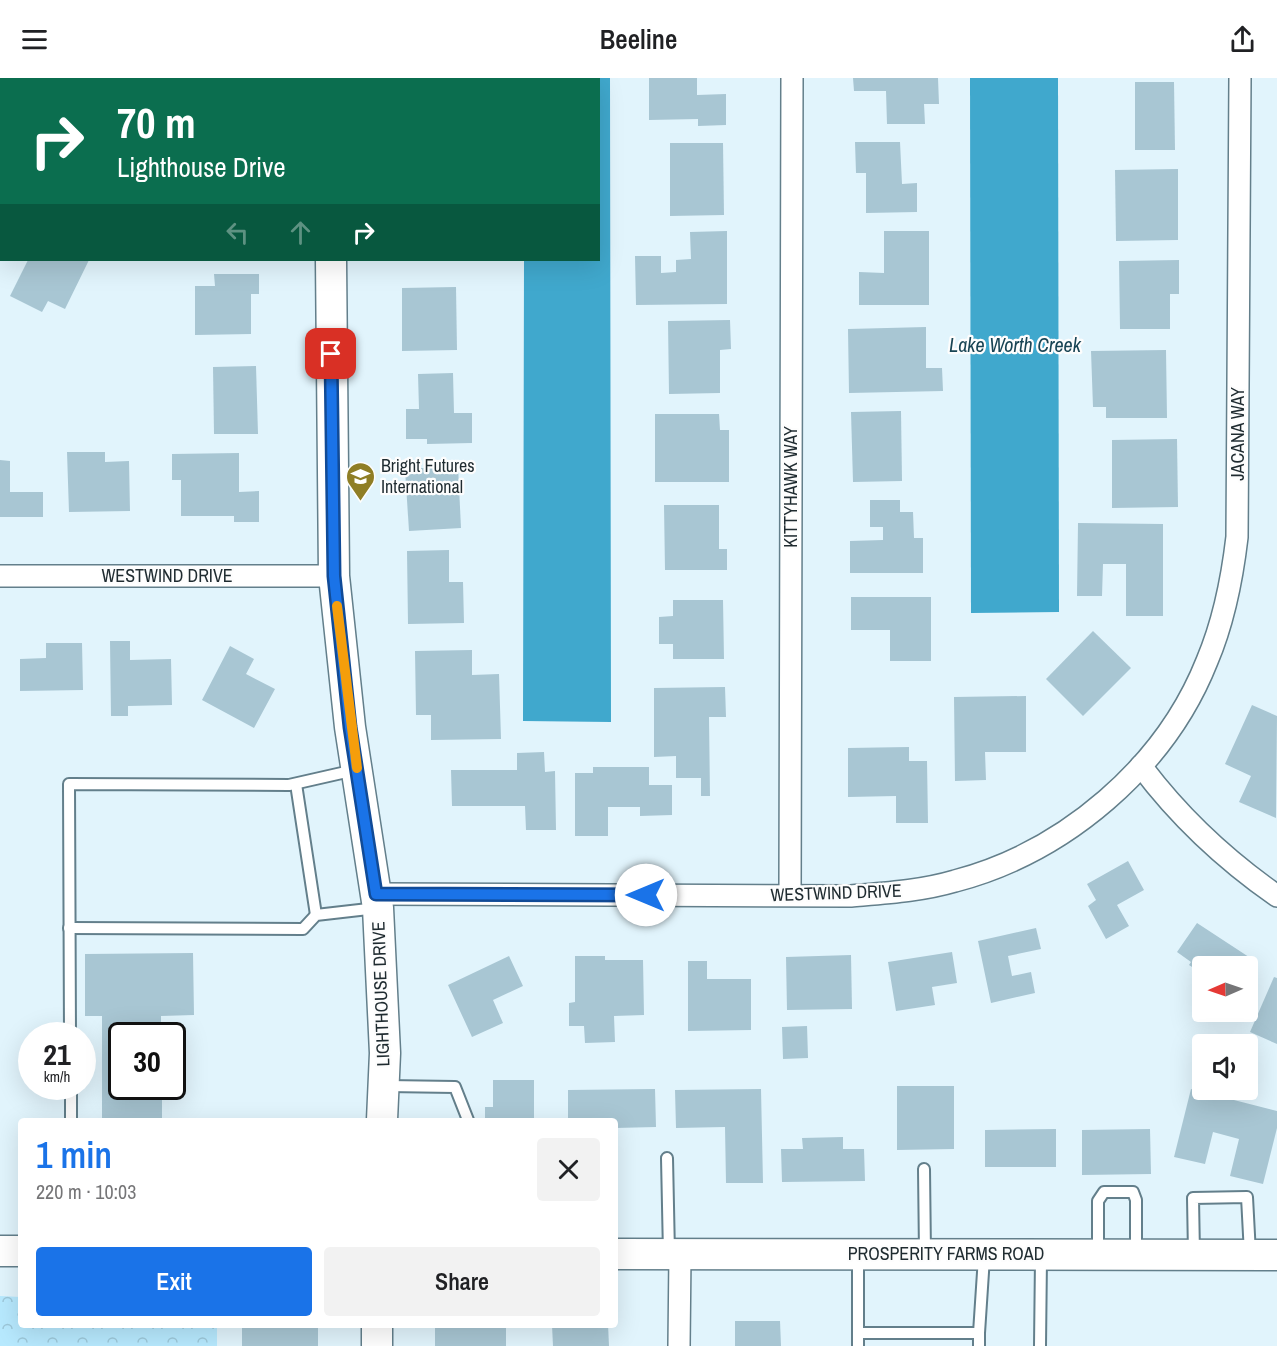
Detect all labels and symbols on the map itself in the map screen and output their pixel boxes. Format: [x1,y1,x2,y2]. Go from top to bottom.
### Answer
pin [305,328,356,379]
water label: Lake Worth Creek [949,331,1082,358]
street label: JACANA WAY [1225,387,1250,481]
street label: KITTYHAWK WAY [778,426,803,548]
place label: Bright Futures International [381,453,475,499]
school or university icon: Bright Futures International [344,460,376,502]
street label: WESTWIND DRIVE [101,563,233,588]
position arrow [614,863,678,927]
street label: WESTWIND DRIVE [770,878,902,907]
street label: LIGHTHOUSE DRIVE [365,921,396,1067]
north arrow [1192,956,1258,1022]
speed limit sign: 30 [108,1022,186,1100]
street label: PROSPERITY FARMS ROAD [848,1241,1044,1266]

